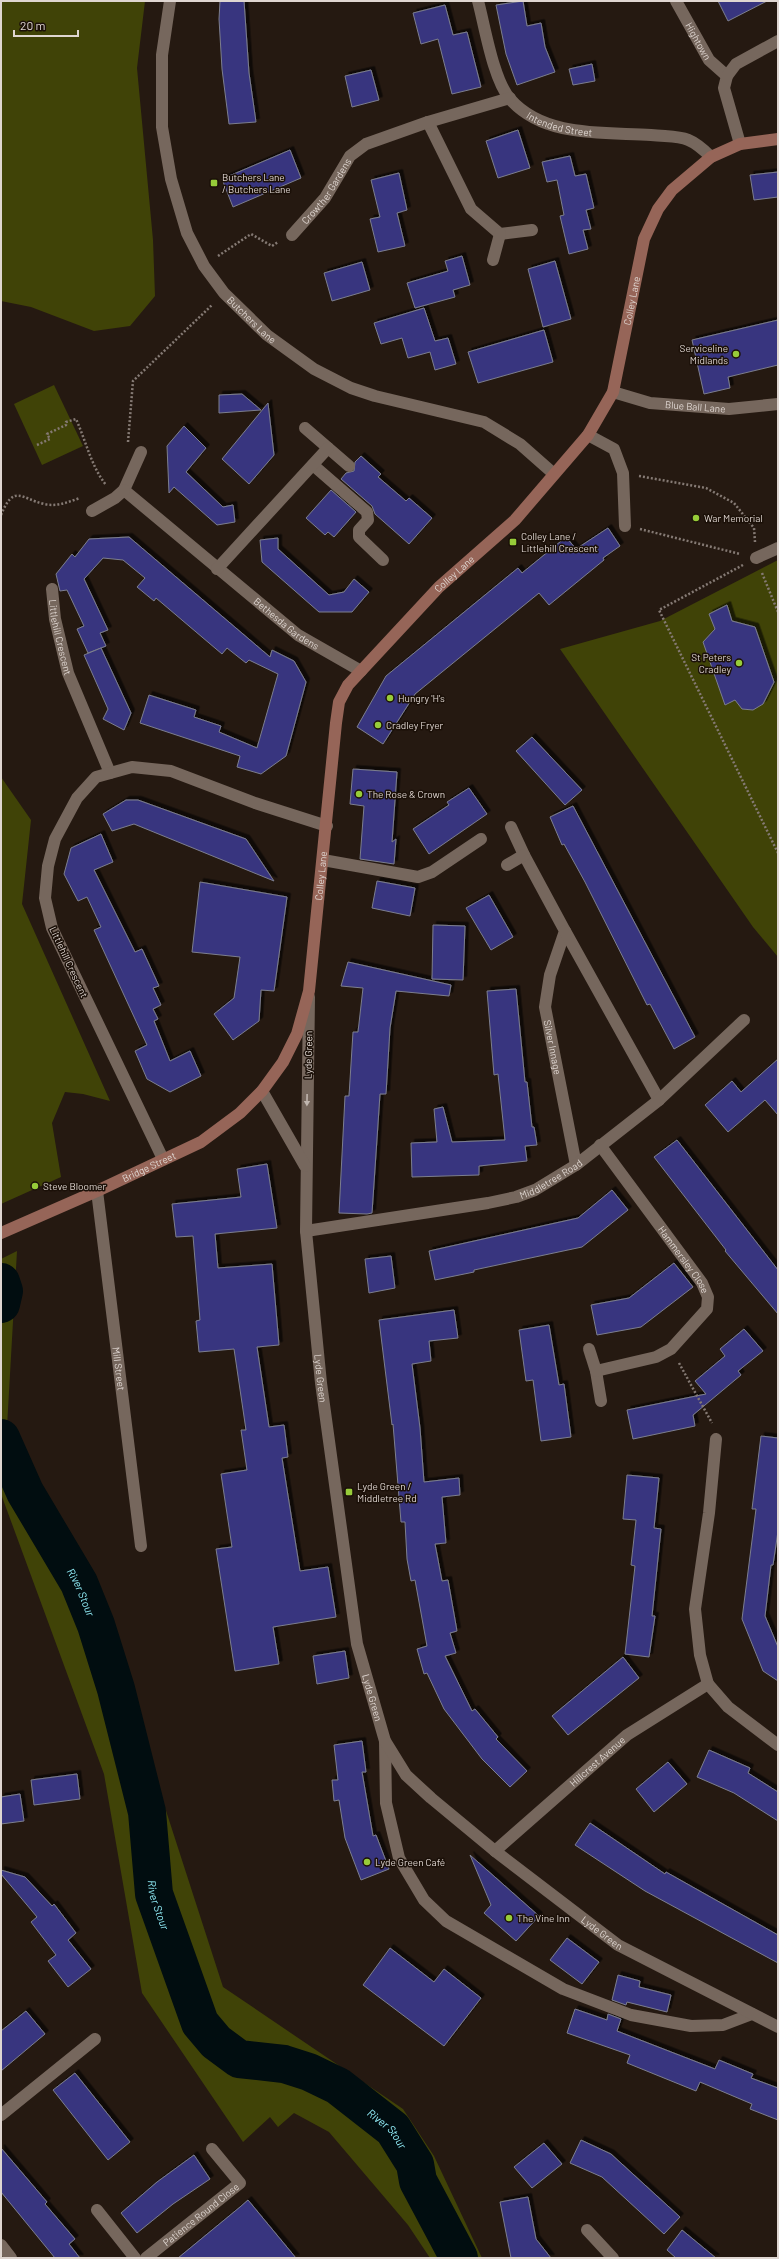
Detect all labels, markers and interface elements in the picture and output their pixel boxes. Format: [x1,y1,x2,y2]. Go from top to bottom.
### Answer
scale bar [14,12,78,38]
text: 20 m [20,18,46,32]
street label: Hightown [683,20,714,62]
street label: Intended Street [525,109,593,138]
street label: Crowther Gardens [299,156,353,226]
place label: Butchers Lane / Butchers Lane [222,171,291,195]
marker: Butchers Lane / Butchers Lane [209,178,219,188]
street label: Colley Lane [621,275,642,326]
street label: Butchers Lane [225,294,279,346]
place label: Serviceline Midlands [680,342,728,366]
marker: Serviceline Midlands [731,349,741,359]
street label: Blue Ball Lane [665,398,726,415]
place label: War Memorial [704,512,763,524]
marker: War Memorial [691,513,701,523]
place label: Colley Lane / Littlehill Crescent [521,530,598,554]
marker: Colley Lane / Littlehill Crescent [508,537,518,547]
street label: Colley Lane [432,553,477,594]
street label: Bethesda Gardens [251,595,321,652]
street label: Littlehill Crescent [47,599,74,677]
place label: St Peters Cradley [691,651,731,675]
marker: St Peters Cradley [734,658,744,668]
place label: Hungry 'H's [398,692,445,704]
marker: Hungry 'H's [385,693,395,703]
place label: Cradley Fryer [386,719,444,731]
marker: Cradley Fryer [373,720,383,730]
place label: The Rose & Crown [367,788,445,800]
marker: The Rose & Crown [354,789,364,799]
street label: Colley Lane [312,851,329,901]
street label: Littlehill Crescent [47,925,91,1000]
street label: Silver Innage [542,1019,564,1076]
street label: Lyde Green [302,1031,314,1079]
one-way arrow [304,1094,310,1107]
street label: Bridge Street [120,1149,178,1184]
street label: Middletree Road [518,1157,585,1201]
place label: Steve Bloomer [43,1180,106,1192]
marker: Steve Bloomer [30,1181,40,1191]
street label: Hammersley Close [656,1223,712,1295]
street label: Mill Street [110,1346,128,1391]
street label: Lyde Green [312,1353,330,1403]
place label: Lyde Green / Middletree Rd [357,1480,417,1504]
marker: Lyde Green / Middletree Rd [344,1487,354,1497]
water label: River Stour [65,1565,98,1619]
street label: Lyde Green [360,1673,385,1723]
street label: Hillcrest Avenue [567,1734,627,1789]
place label: Lyde Green Café [375,1856,445,1868]
marker: Lyde Green Café [362,1857,372,1867]
water label: River Stour [146,1879,173,1932]
place label: The Vine Inn [517,1912,570,1924]
marker: The Vine Inn [504,1913,514,1923]
street label: Lyde Green [579,1913,625,1952]
water label: River Stour [365,2105,410,2151]
street label: Patience Round Close [160,2180,241,2248]

